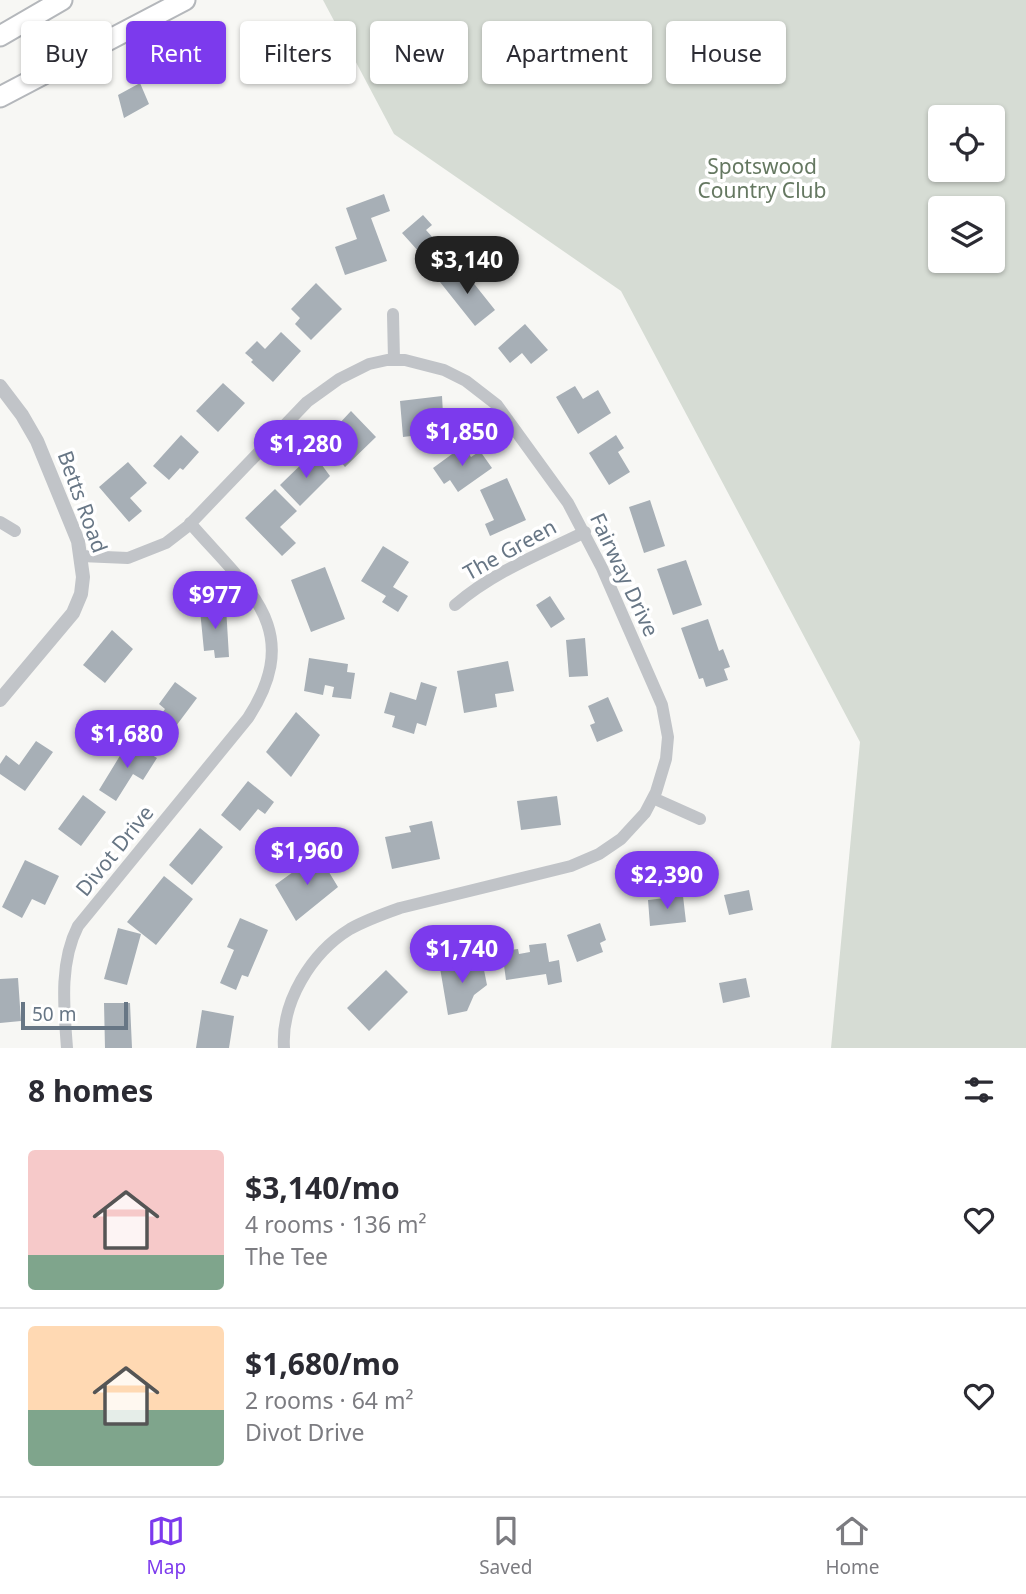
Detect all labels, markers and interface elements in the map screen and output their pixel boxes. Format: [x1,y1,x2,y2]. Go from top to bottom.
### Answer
chip: Buy [21,21,112,84]
chip: Rent [126,21,226,84]
chip: Filters [240,21,356,84]
chip: New [370,21,468,84]
chip: Apartment [482,21,652,84]
chip: House [666,21,786,84]
map controls [928,105,1005,273]
button: locate [928,105,1005,182]
park label: Spotswood Country Club [698,152,826,204]
button: layers [928,196,1005,273]
pin: $3,140 [410,236,524,296]
text: $3,140 [431,243,503,275]
pin: $1,850 [405,408,519,468]
text: $1,850 [426,415,498,447]
pin: $1,280 [249,420,363,480]
text: $1,280 [270,427,342,459]
street label: Betts Road [52,447,114,557]
street label: Fairway Drive [584,508,666,641]
street label: The Green [458,512,561,586]
pin: $977 [174,572,256,631]
text: $977 [189,578,241,610]
pin: $1,680 [70,710,184,770]
text: $1,680 [91,717,163,749]
street label: Divot Drive [69,799,159,902]
pin: $1,960 [250,828,364,887]
text: $1,960 [271,834,343,866]
pin: $2,390 [610,852,724,911]
text: $2,390 [631,858,703,890]
pin: $1,740 [405,926,519,985]
text: $1,740 [426,932,498,964]
scale bar [21,999,128,1031]
text: 50 m [32,1001,76,1027]
text: 8 homes [28,1070,153,1111]
icon: filters [960,1071,998,1109]
text: $3,140/mo [245,1167,400,1208]
icon: home [84,1178,168,1262]
icon: heart [960,1201,998,1239]
text: 4 rooms · 136 m² [245,1208,427,1240]
text: The Tee [245,1240,328,1272]
text: $1,680/mo [245,1343,400,1384]
icon: home [84,1354,168,1438]
icon: heart [960,1377,998,1415]
text: 2 rooms · 64 m² [245,1384,414,1416]
text: Divot Drive [245,1416,365,1448]
tab: Map [147,1512,186,1580]
tab: Saved [479,1512,532,1580]
tab: Home [825,1512,879,1580]

